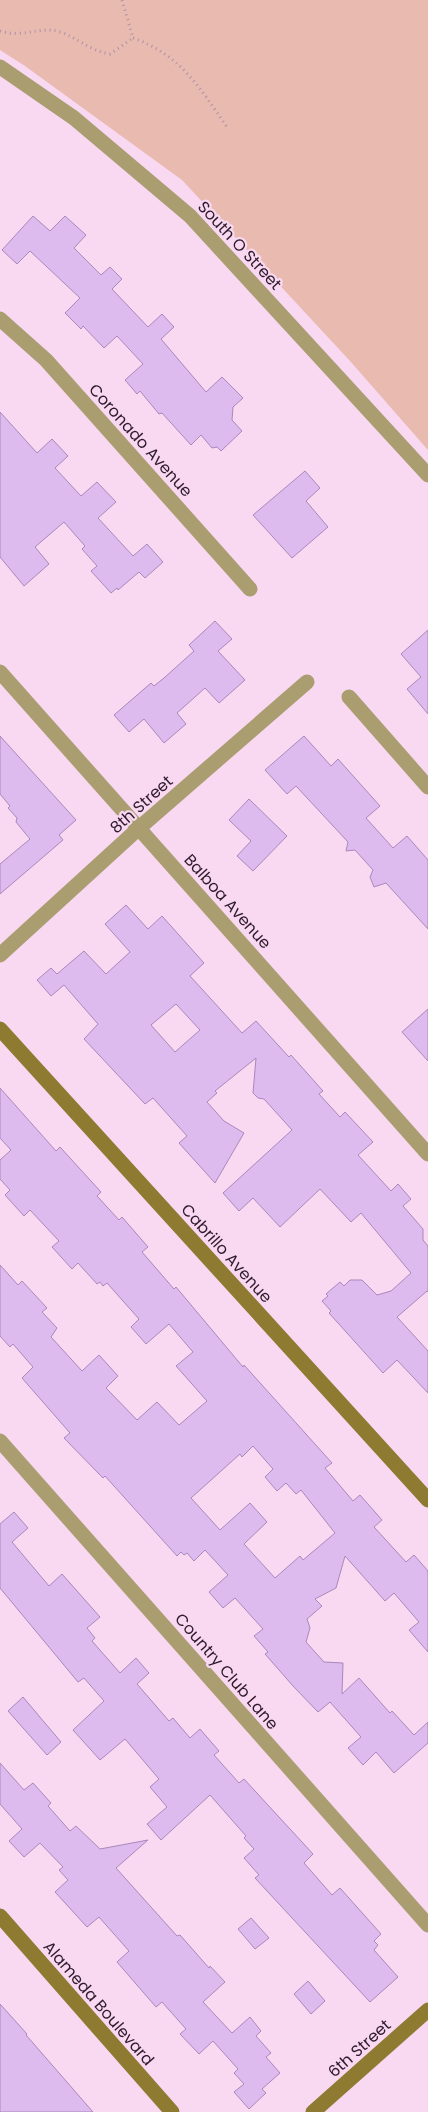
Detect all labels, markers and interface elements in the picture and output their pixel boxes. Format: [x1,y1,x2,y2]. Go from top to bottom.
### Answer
street label: South O Street [192,196,287,295]
street label: Coronado Avenue [83,379,198,502]
street label: 8th Street [105,770,178,839]
street label: Balboa Avenue [179,849,277,954]
street label: Cabrillo Avenue [176,1199,277,1308]
street label: Country Club Lane [170,1608,284,1735]
street label: Alameda Boulevard [38,1936,159,2071]
street label: 6th Street [323,2014,396,2083]

